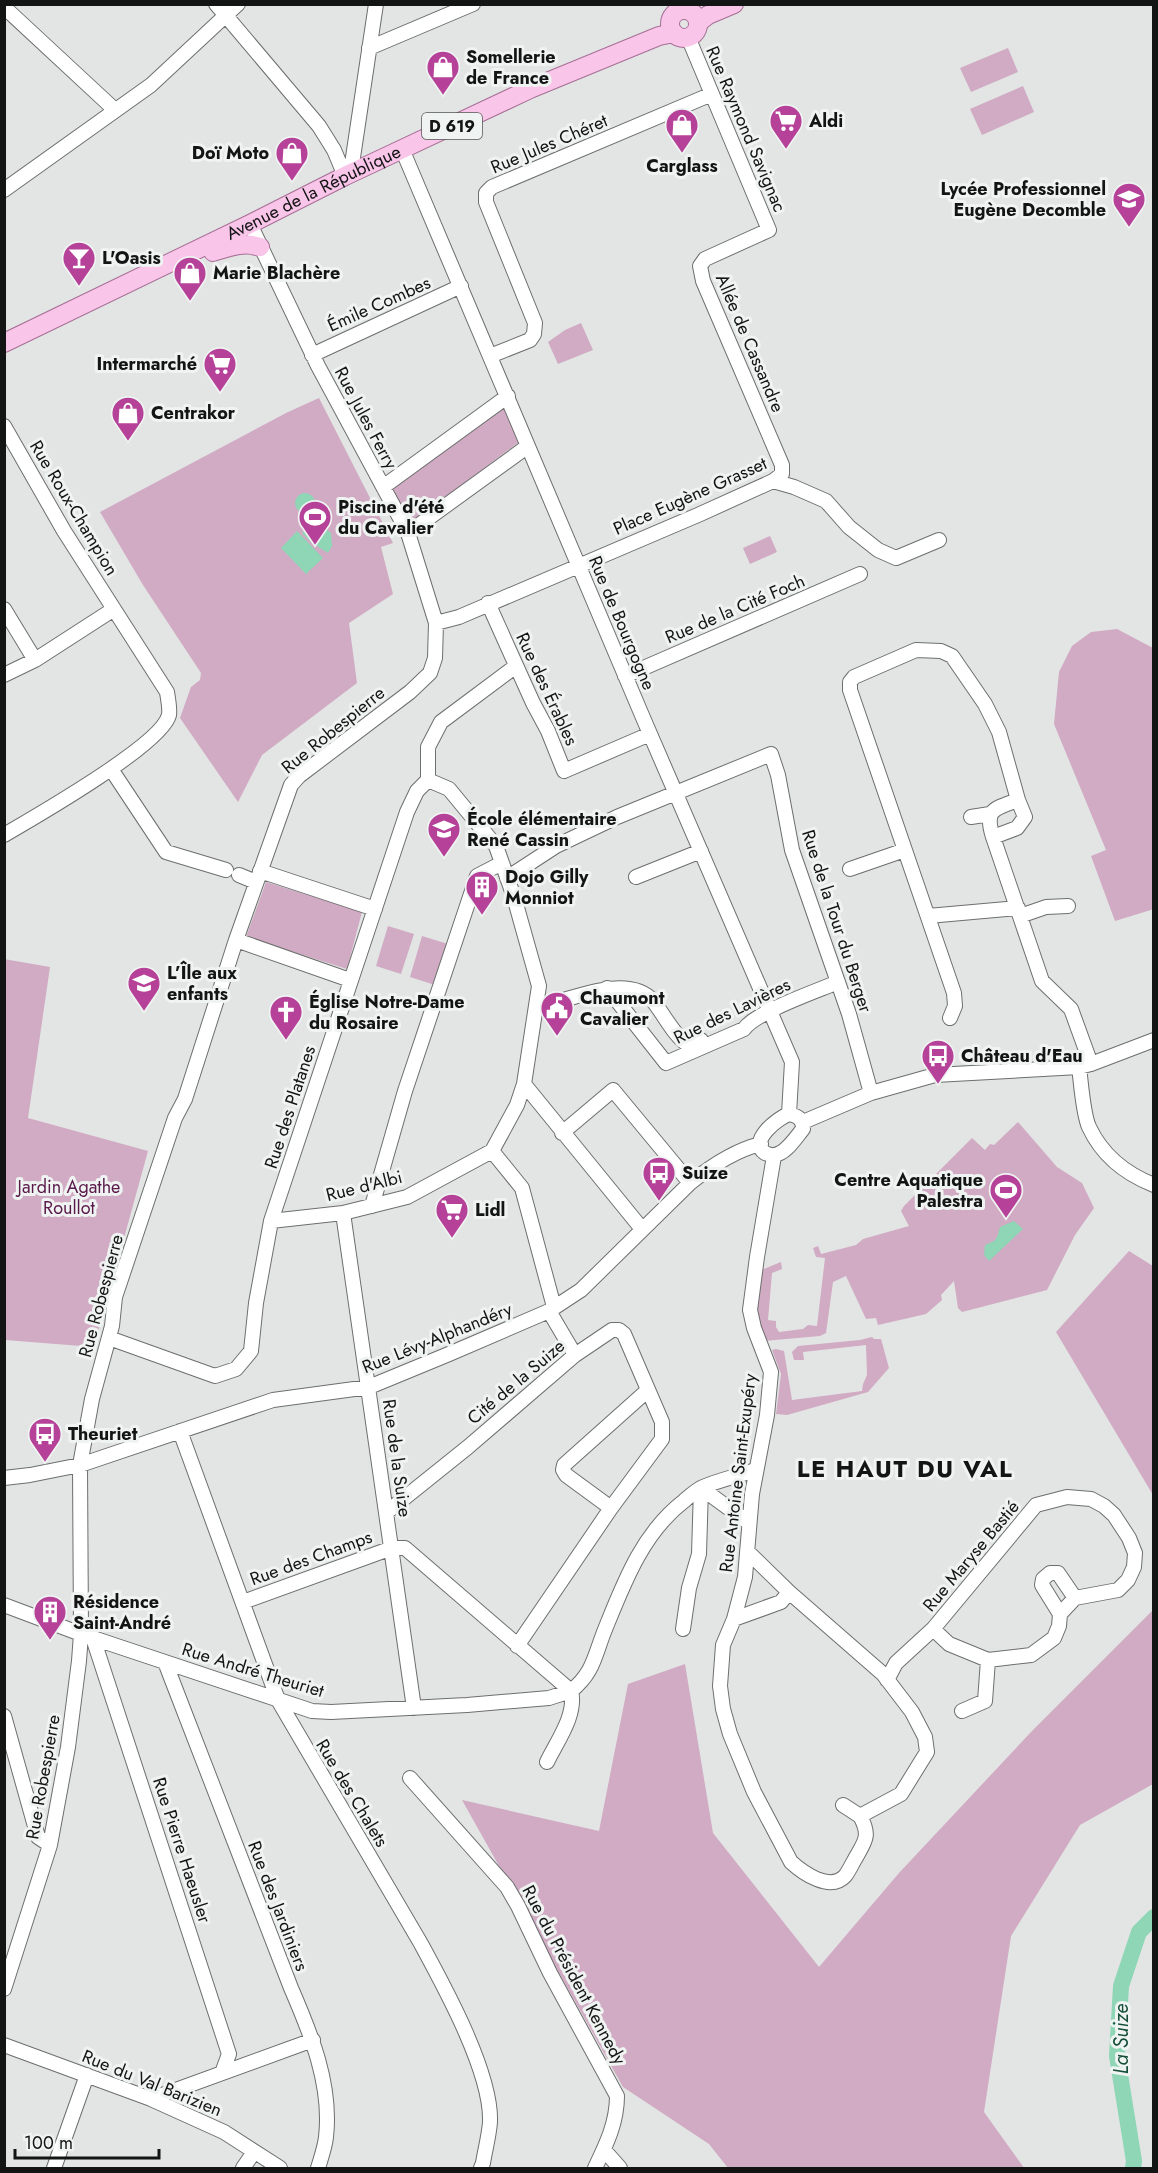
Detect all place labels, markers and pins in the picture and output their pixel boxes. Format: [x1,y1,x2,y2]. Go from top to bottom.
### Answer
place label: Somellerie de France [466,44,556,91]
shop icon: Somellerie de France [425,49,461,96]
supermarket icon: Aldi [768,103,804,150]
shop icon: Carglass [664,107,700,154]
place label: Aldi [808,108,843,134]
shop icon: Doï Moto [274,135,310,182]
place label: Doï Moto [192,140,269,166]
place label: Carglass [646,153,718,179]
place label: Lycée Professionnel Eugène Decomble [940,176,1106,223]
school or university icon: Lycée Professionnel Eugène Decomble [1111,181,1147,228]
bar icon: L'Oasis [61,240,97,287]
place label: L'Oasis [102,245,161,271]
shop icon: Marie Blachère [172,255,208,302]
place label: Marie Blachère [213,260,340,286]
supermarket icon: Intermarché [202,346,238,393]
place label: Intermarché [96,351,197,377]
shop icon: Centrakor [110,395,146,442]
place label: Centrakor [151,400,236,426]
place label: Piscine d'été du Cavalier [338,494,444,541]
sports icon: Piscine d'été du Cavalier [297,499,333,546]
place label: École élémentaire René Cassin [467,806,617,853]
school or university icon: École élémentaire René Cassin [426,811,462,858]
place label: Dojo Gilly Monniot [505,864,589,911]
building icon: Dojo Gilly Monniot [464,869,500,916]
place label: L’Île aux enfants [167,960,237,1007]
school or university icon: L’Île aux enfants [126,965,162,1012]
place label: Chaumont Cavalier [580,985,665,1032]
place label: Église Notre-Dame du Rosaire [309,989,465,1036]
public building icon: Chaumont Cavalier [539,990,575,1037]
church icon: Église Notre-Dame du Rosaire [268,994,304,1041]
bus stop icon: Château d'Eau [920,1038,956,1085]
place label: Château d'Eau [961,1043,1083,1069]
bus stop icon: Suize [641,1155,677,1202]
place label: Suize [682,1160,728,1186]
place label: Centre Aquatique Palestra [834,1167,983,1214]
sports icon: Centre Aquatique Palestra [988,1172,1024,1219]
supermarket icon: Lidl [434,1192,470,1239]
place label: Lidl [475,1197,505,1223]
bus stop icon: Theuriet [27,1416,63,1463]
place label: Theuriet [68,1421,138,1447]
place label: Résidence Saint-André [73,1589,171,1636]
building icon: Résidence Saint-André [32,1594,68,1641]

